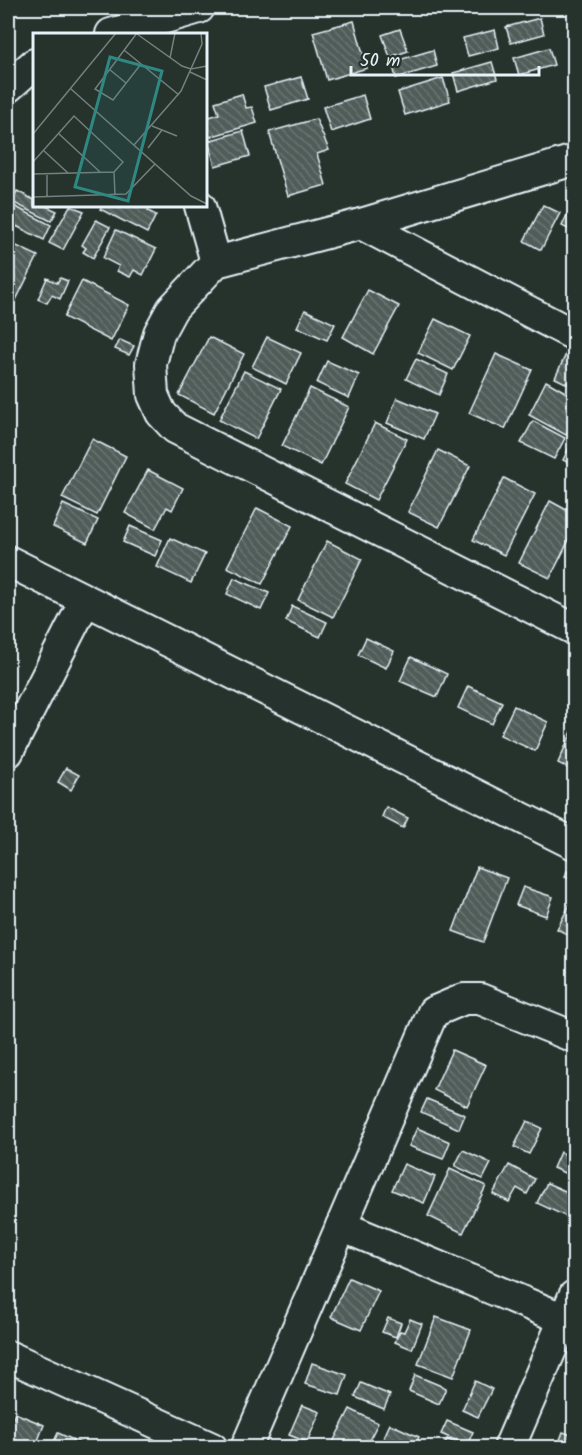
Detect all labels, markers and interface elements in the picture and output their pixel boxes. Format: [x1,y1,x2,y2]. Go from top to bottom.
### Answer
inset map [33,33,207,207]
scale bar [351,39,538,77]
text: 50 m [360,47,400,76]

